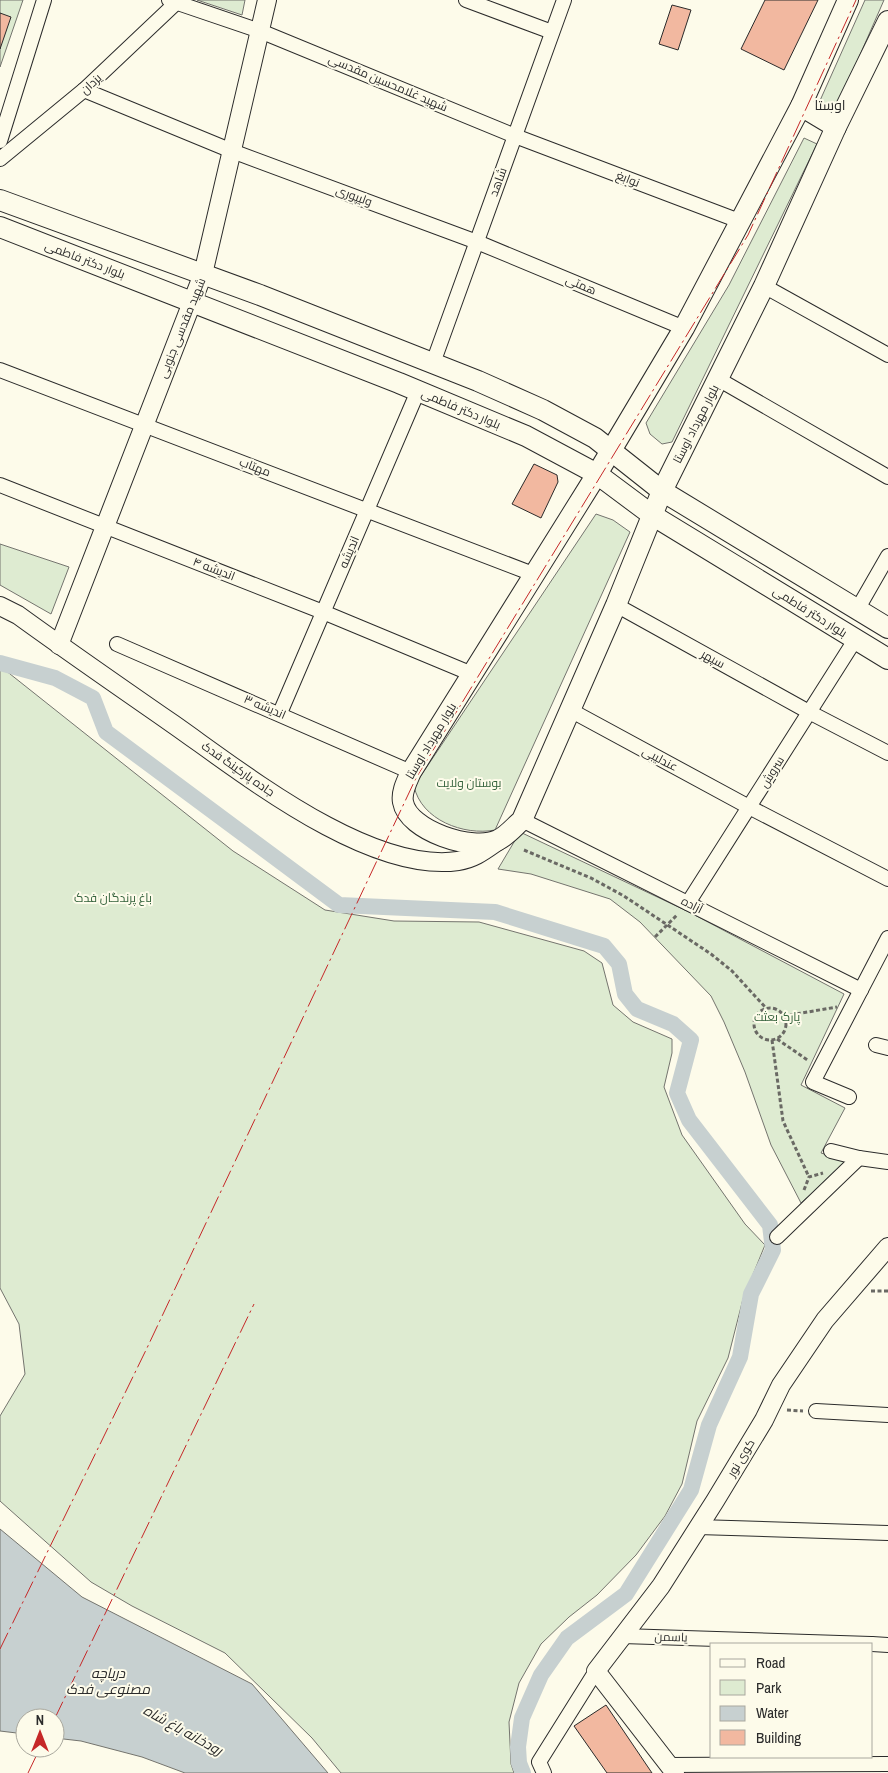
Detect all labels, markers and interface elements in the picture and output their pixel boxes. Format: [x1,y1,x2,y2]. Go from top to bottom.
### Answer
street label: شهید غلامحسین مقدسی [326,51,450,115]
street label: یزدان [77,69,106,98]
district label: اوستا [814,96,846,114]
street label: شاهد [485,165,511,199]
street label: نوابغ [614,167,642,191]
street label: ولیپوری [334,182,374,210]
street label: بلوار دکتر فاطمی [43,237,127,283]
street label: همتی [563,271,599,299]
street label: شهید مقدسی جنوبی [155,276,209,380]
street label: بلوار مهرداد اوستا [669,382,723,466]
street label: بلوار دکتر فاطمی [419,385,503,433]
street label: مهتاب [237,454,273,480]
street label: اندیشه [335,534,363,570]
street label: اندیشه ۴ [191,554,237,584]
street label: بلوار دکتر فاطمی [770,583,850,641]
street label: سپهر [697,645,728,672]
street label: اندیشه ۳ [242,691,288,723]
street label: بلوار مهرداد اوستا [402,700,460,782]
street label: جاده پارکینگ فدک [198,738,278,801]
street label: عندلیبی [639,743,681,775]
street label: سروش [756,753,788,791]
park label: بوستان ولایت [436,775,502,791]
park label: باغ پرندگان فدک [74,890,152,907]
street label: آزاده [678,893,706,918]
park label: پارک بعثت [754,1009,801,1026]
street label: کوی نور [723,1436,758,1481]
street label: یاسمن [654,1628,689,1646]
legend [710,1643,873,1758]
text: Road [756,1652,785,1673]
water label: دریاچه مصنوعی فدک [66,1664,151,1698]
text: Park [756,1677,782,1698]
water label: رودخانه باغ شاه [140,1701,227,1761]
text: Water [756,1702,788,1723]
north arrow [15,1708,65,1758]
text: N [36,1711,44,1729]
text: Building [756,1727,801,1748]

